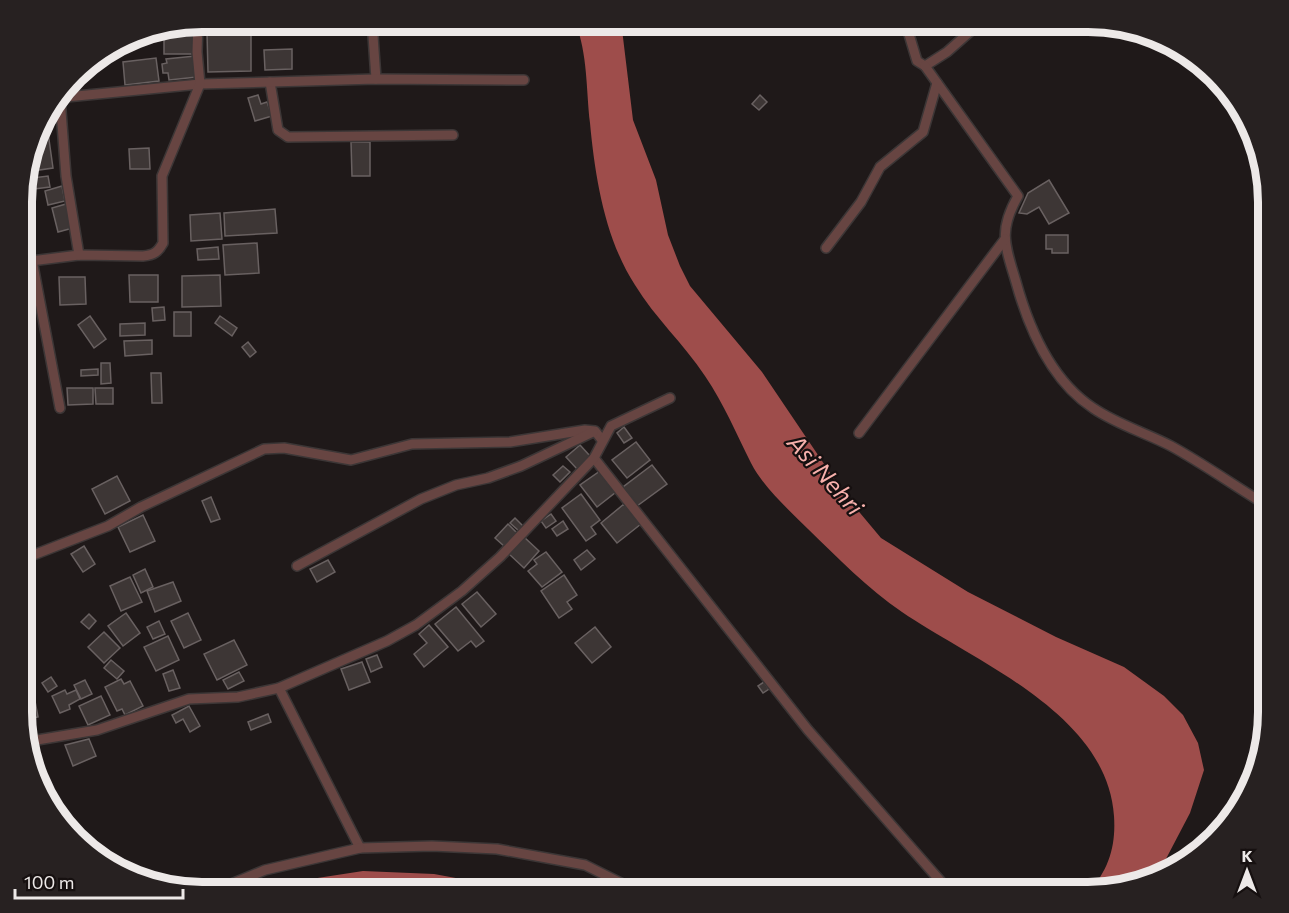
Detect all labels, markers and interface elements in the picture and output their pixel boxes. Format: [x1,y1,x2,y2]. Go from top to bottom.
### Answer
water label: Asi Nehri [782,427,870,521]
north arrow [1217,841,1277,901]
text: K [1241,846,1253,865]
scale bar [15,862,183,900]
text: 100 m [24,871,74,893]

